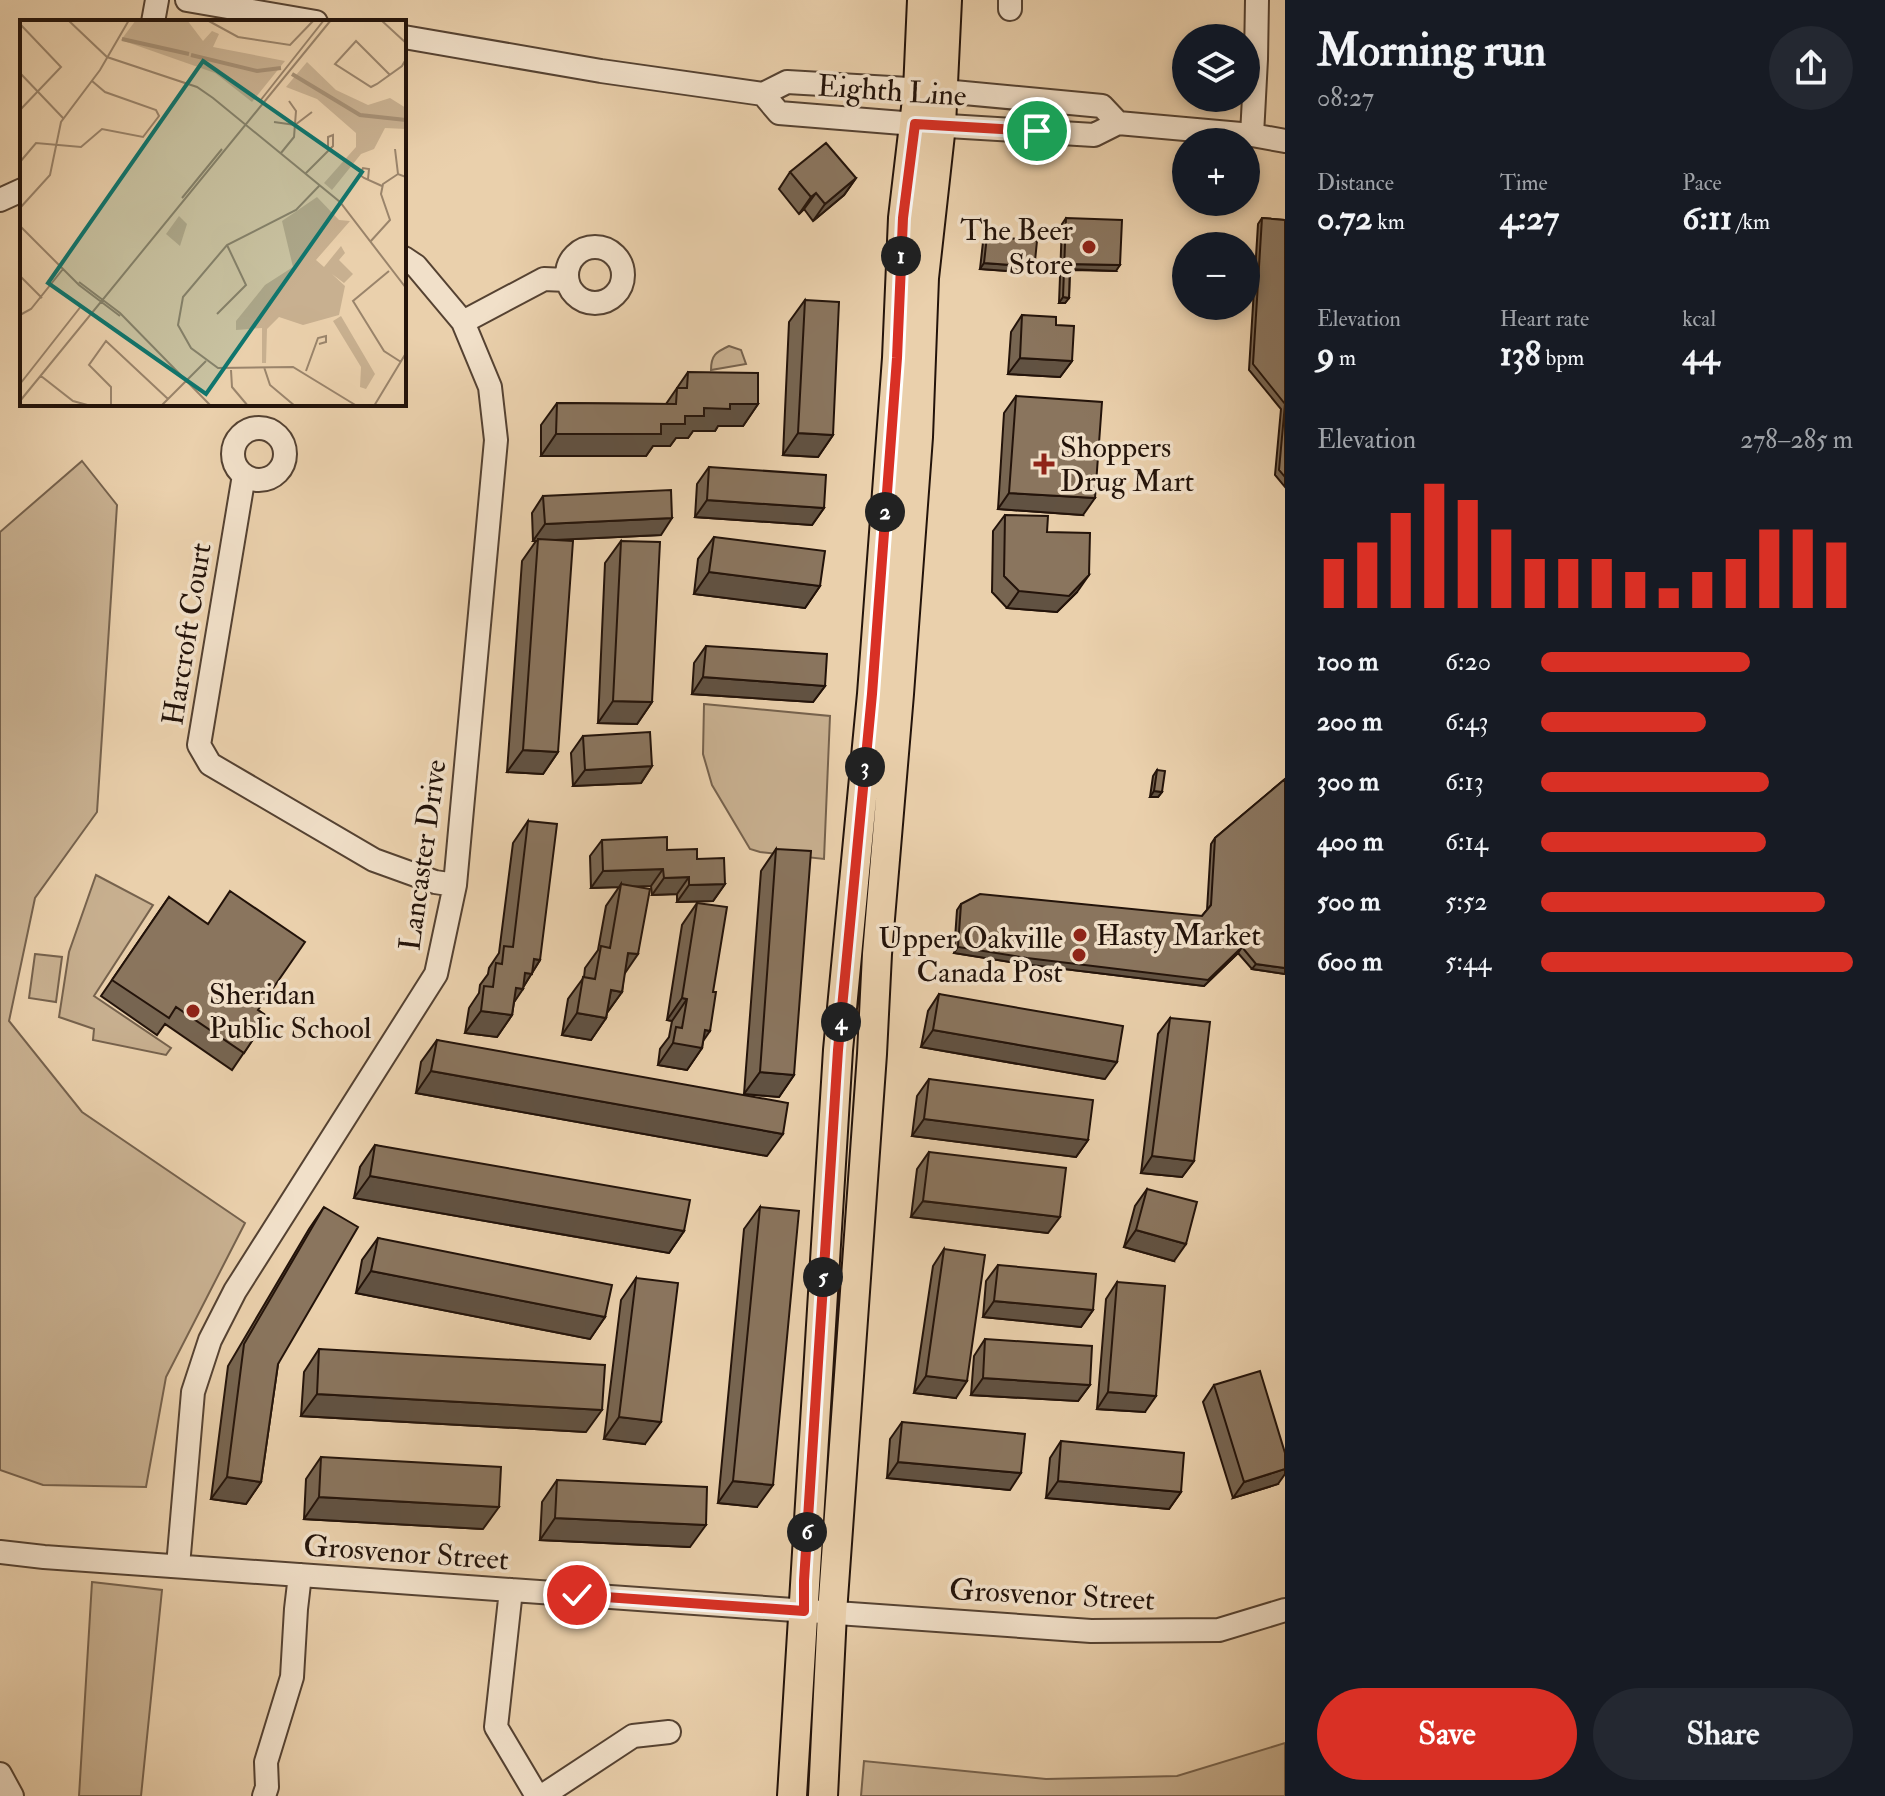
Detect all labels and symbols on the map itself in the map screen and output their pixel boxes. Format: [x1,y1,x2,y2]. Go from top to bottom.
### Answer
inset map [20,20,406,406]
street label: Eighth Line [816,67,968,115]
pin [1003,97,1071,165]
place label: The Beer Store [960,212,1073,283]
pin: 1 [881,236,921,276]
marker: The Beer Store [1080,238,1098,256]
place label: Shoppers Drug Mart [1060,429,1195,500]
marker: Shoppers Drug Mart [1035,455,1053,473]
pin: 2 [865,492,905,532]
street label: Harcroft Court [154,540,220,728]
pin: 3 [845,747,885,787]
street label: Lancaster Drive [391,757,455,953]
place label: Hasty Market [1096,917,1261,954]
place label: Upper Oakville Canada Post [878,920,1063,991]
marker: Hasty Market [1071,926,1089,944]
marker: Upper Oakville Canada Post [1070,946,1088,964]
place label: Sheridan Public School [209,976,372,1047]
marker: Sheridan Public School [184,1002,202,1020]
pin: 4 [821,1002,861,1042]
pin: 5 [803,1257,843,1297]
pin: 6 [787,1512,827,1552]
street label: Grosvenor Street [302,1527,510,1579]
pin [543,1561,611,1629]
street label: Grosvenor Street [948,1571,1156,1619]

